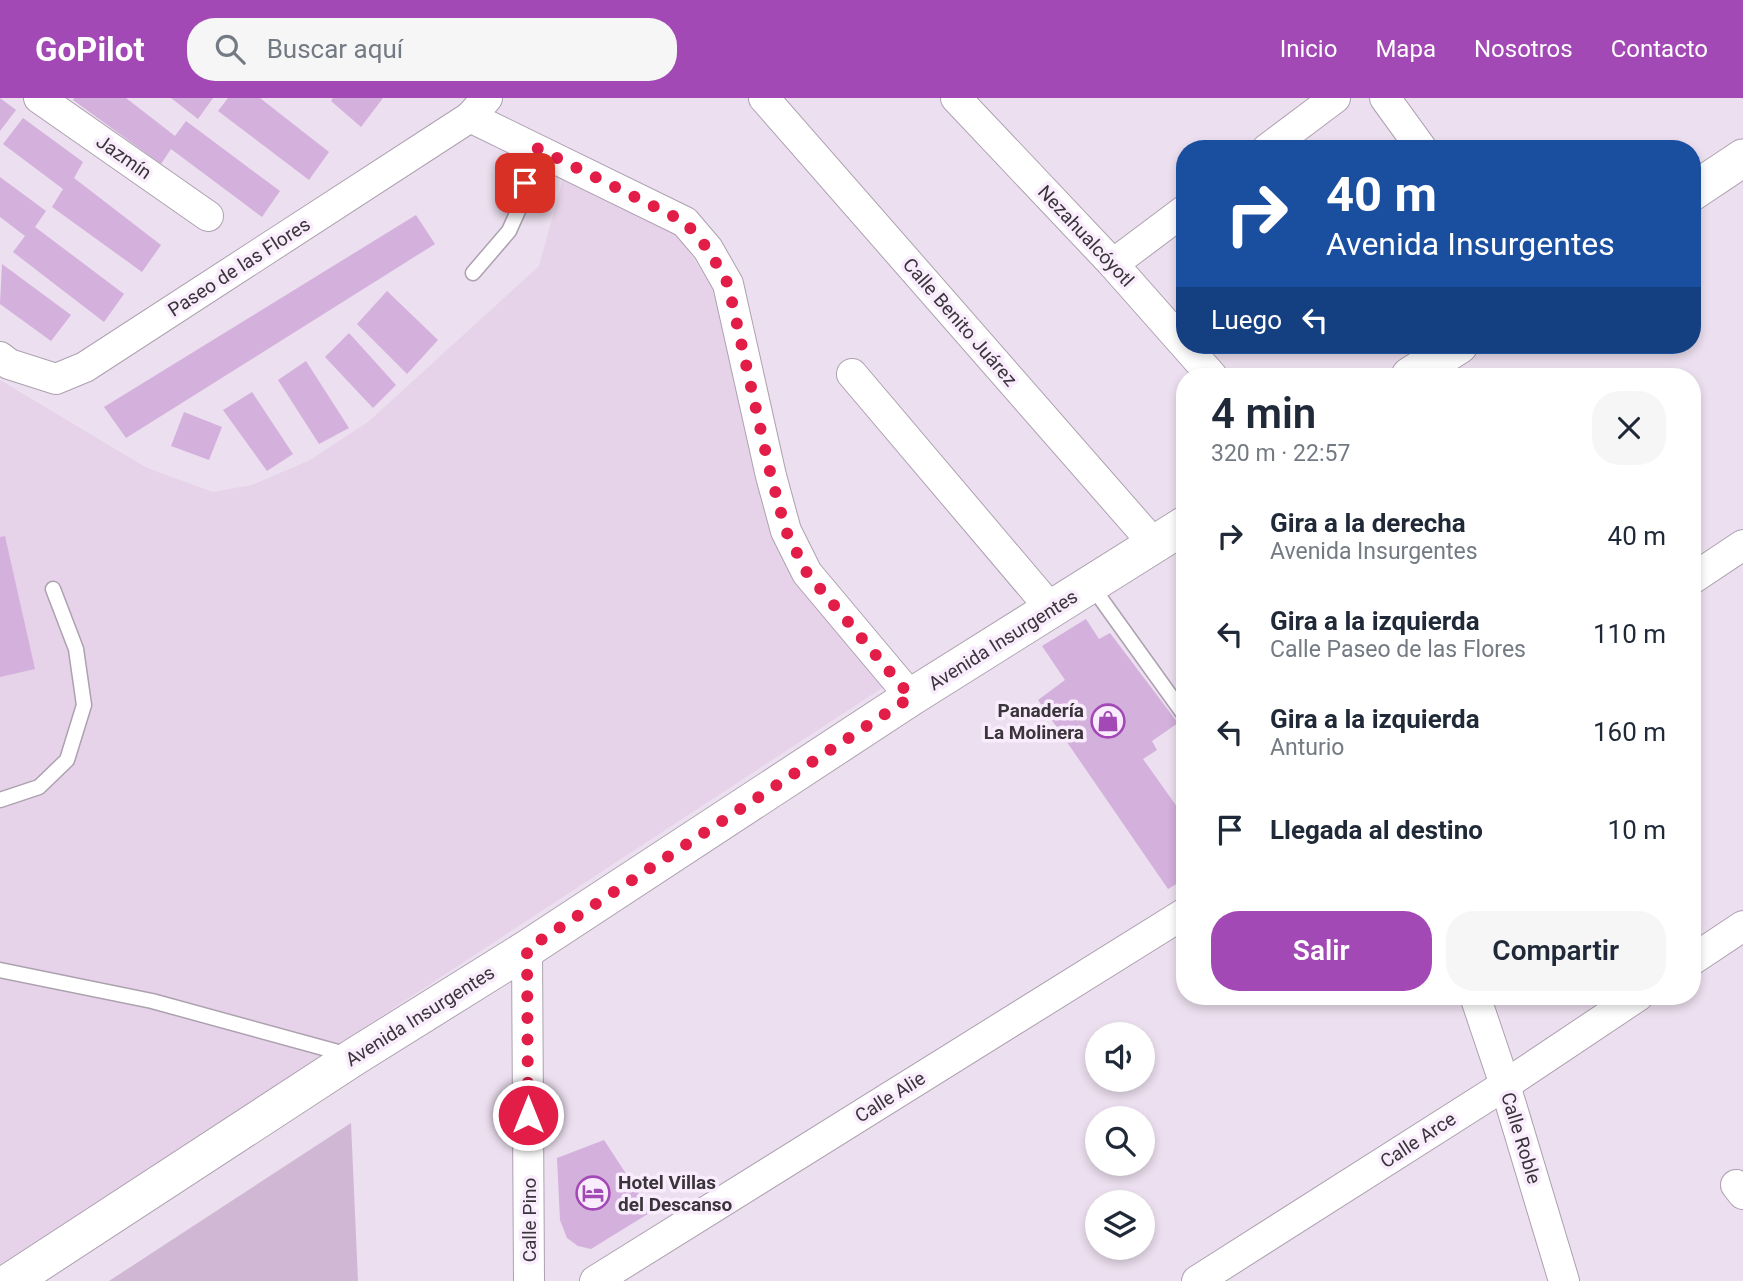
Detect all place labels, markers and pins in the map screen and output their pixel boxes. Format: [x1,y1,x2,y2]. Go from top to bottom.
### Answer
pin [495,153,555,213]
place label: Panadería La Molinera [984,699,1084,744]
shop icon: Panadería La Molinera [1089,702,1127,740]
place label: Hotel Villas del Descanso [618,1171,733,1216]
hotel icon: Hotel Villas del Descanso [574,1174,612,1212]

